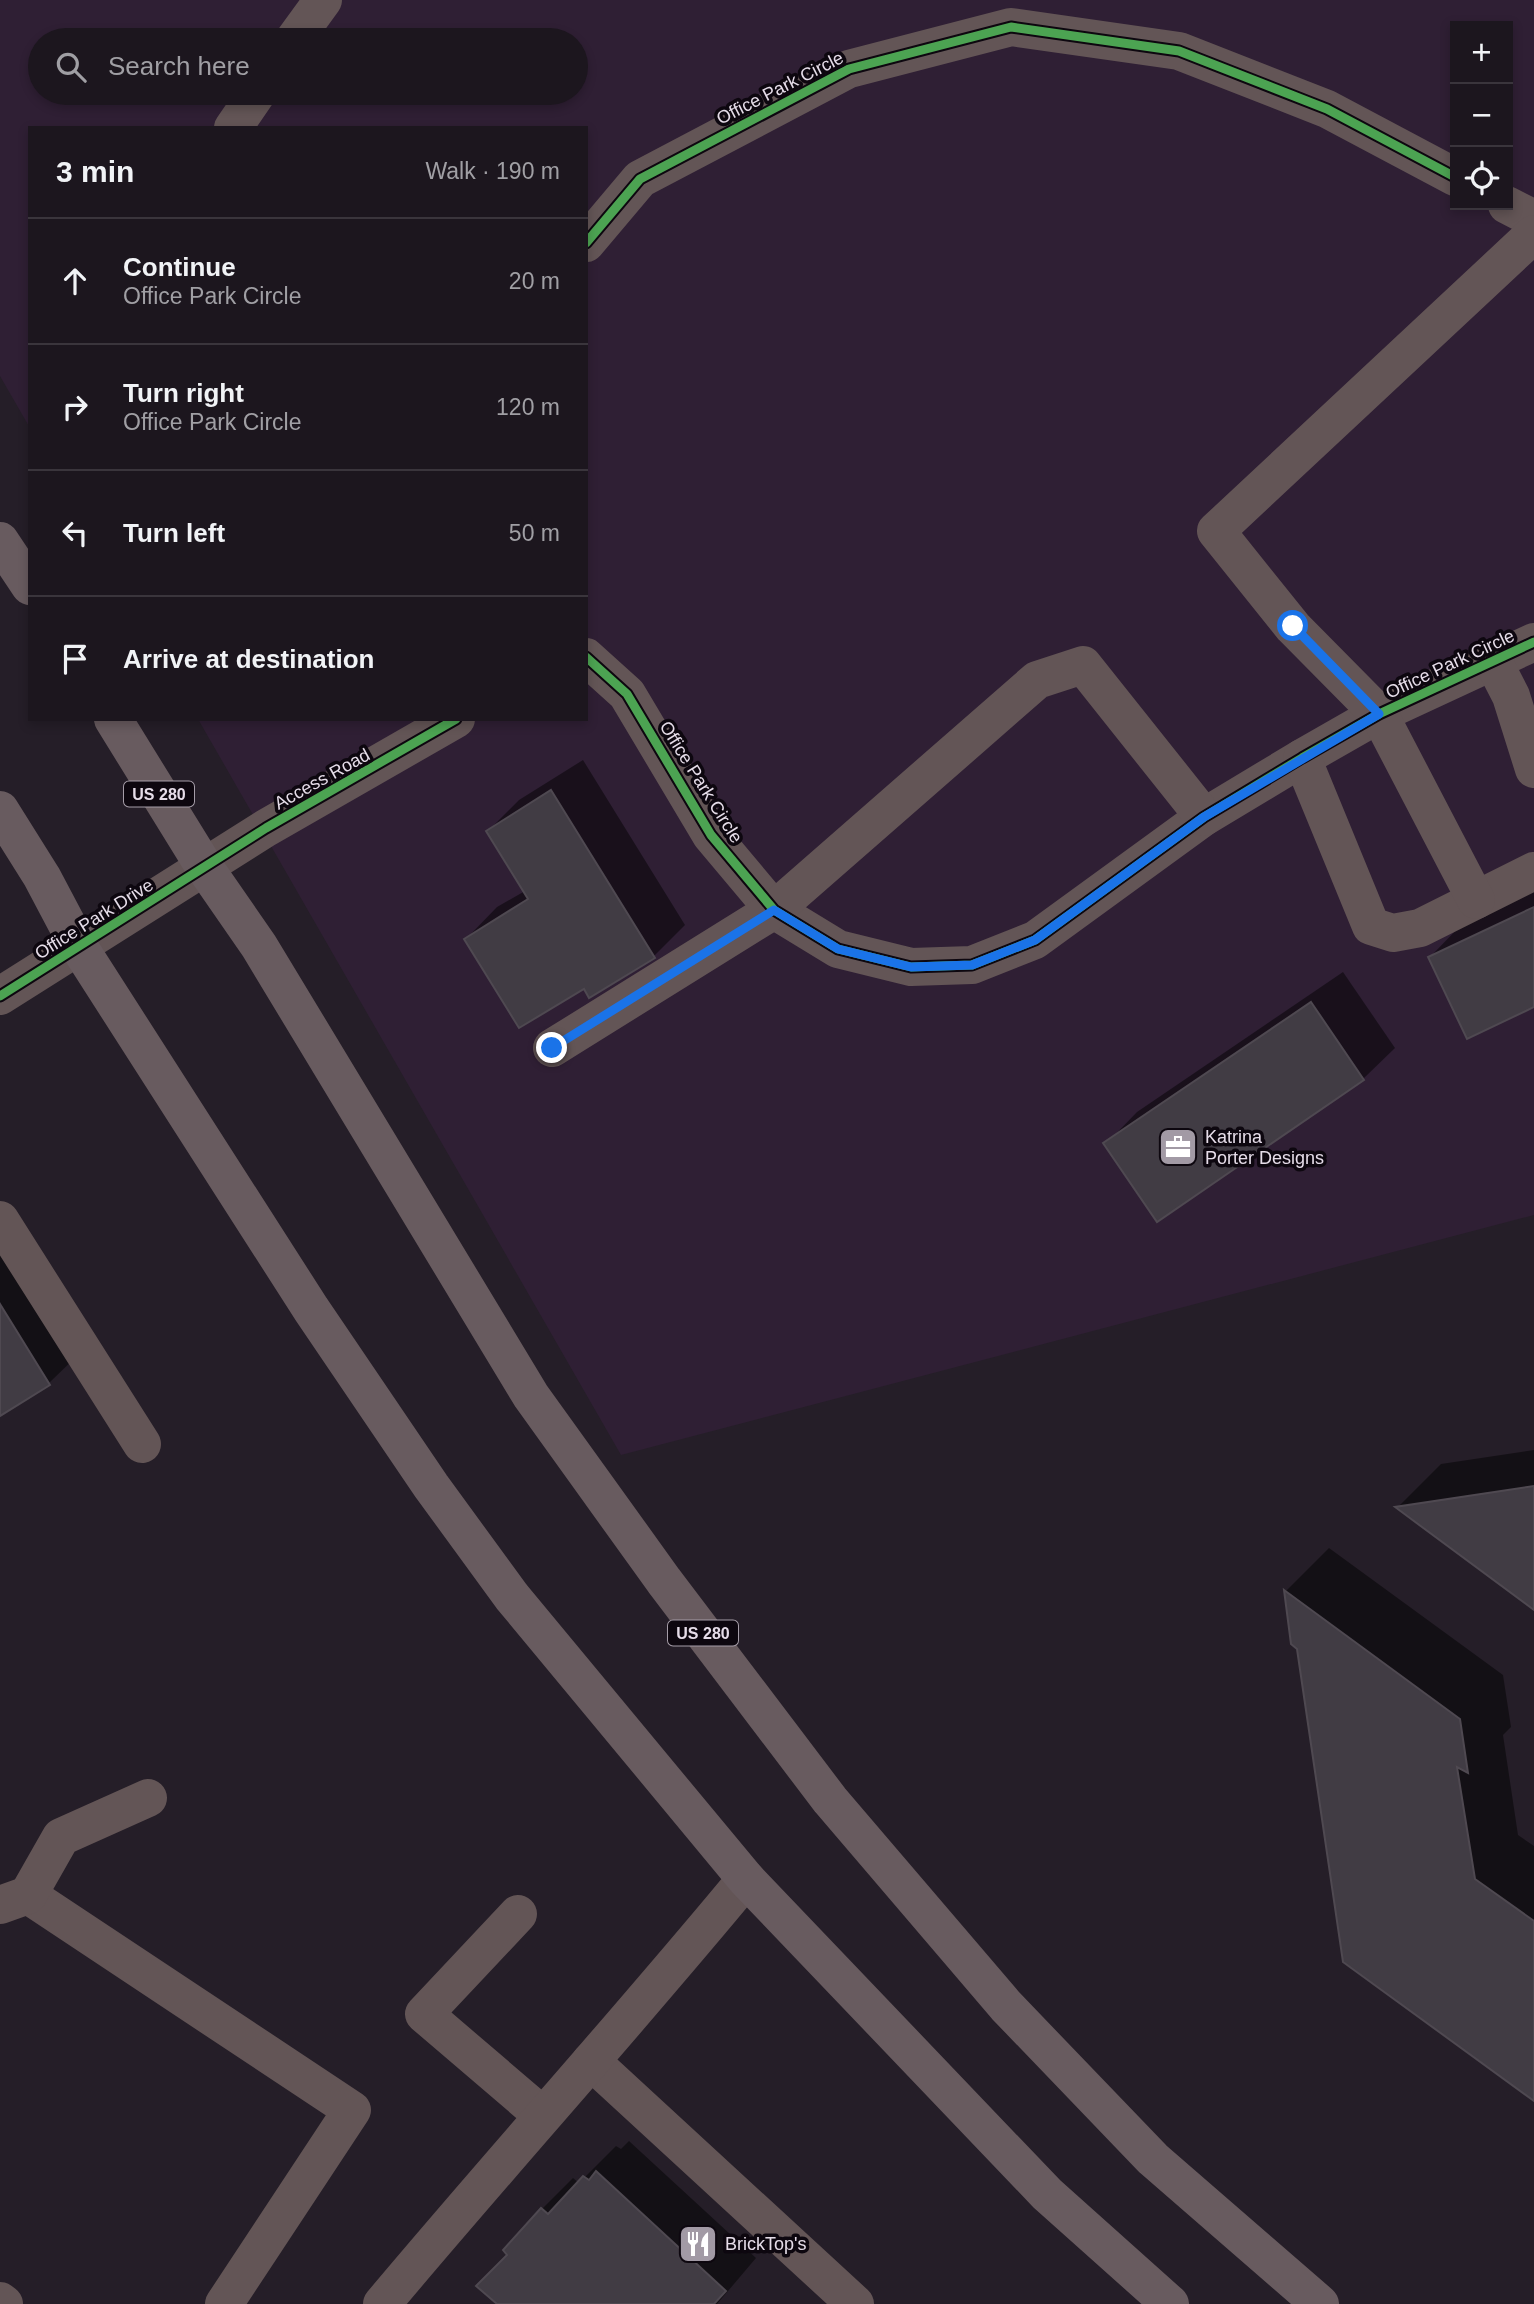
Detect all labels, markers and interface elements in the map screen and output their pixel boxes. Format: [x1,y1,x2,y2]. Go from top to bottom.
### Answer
map controls [1450,21,1513,210]
button: + [1450,21,1513,84]
search box [28,28,588,105]
street label: Office Park Circle [713,47,847,129]
icon: search [52,48,90,86]
text: Search here [108,51,250,81]
button: − [1450,84,1513,147]
button: locate [1450,147,1513,210]
text: 3 min [56,155,134,188]
text: Walk · 190 m [425,158,560,184]
text: Continue [123,252,236,282]
icon: ahead [56,262,94,300]
text: 20 m [509,268,560,294]
text: Office Park Circle [123,283,302,309]
text: Turn right [123,378,244,408]
icon: right [56,388,94,426]
text: 120 m [496,394,560,420]
text: Office Park Circle [123,409,302,435]
icon: left [56,514,94,552]
text: Turn left [123,518,225,548]
text: 50 m [509,520,560,546]
route start [1277,610,1308,641]
street label: Office Park Circle [1382,625,1518,703]
icon: arrive [56,640,94,678]
text: Arrive at destination [123,644,374,674]
street label: Office Park Circle [656,717,746,847]
street label: Access Road [271,745,373,813]
road number: US 280 [124,782,194,806]
street label: Office Park Drive [31,875,157,963]
route end [536,1032,567,1063]
office icon: Katrina Porter Designs [1157,1126,1199,1168]
place label: Katrina Porter Designs [1205,1127,1324,1168]
road number: US 280 [668,1620,738,1646]
restaurant icon: BrickTop's [677,2223,719,2265]
place label: BrickTop's [725,2234,806,2254]

